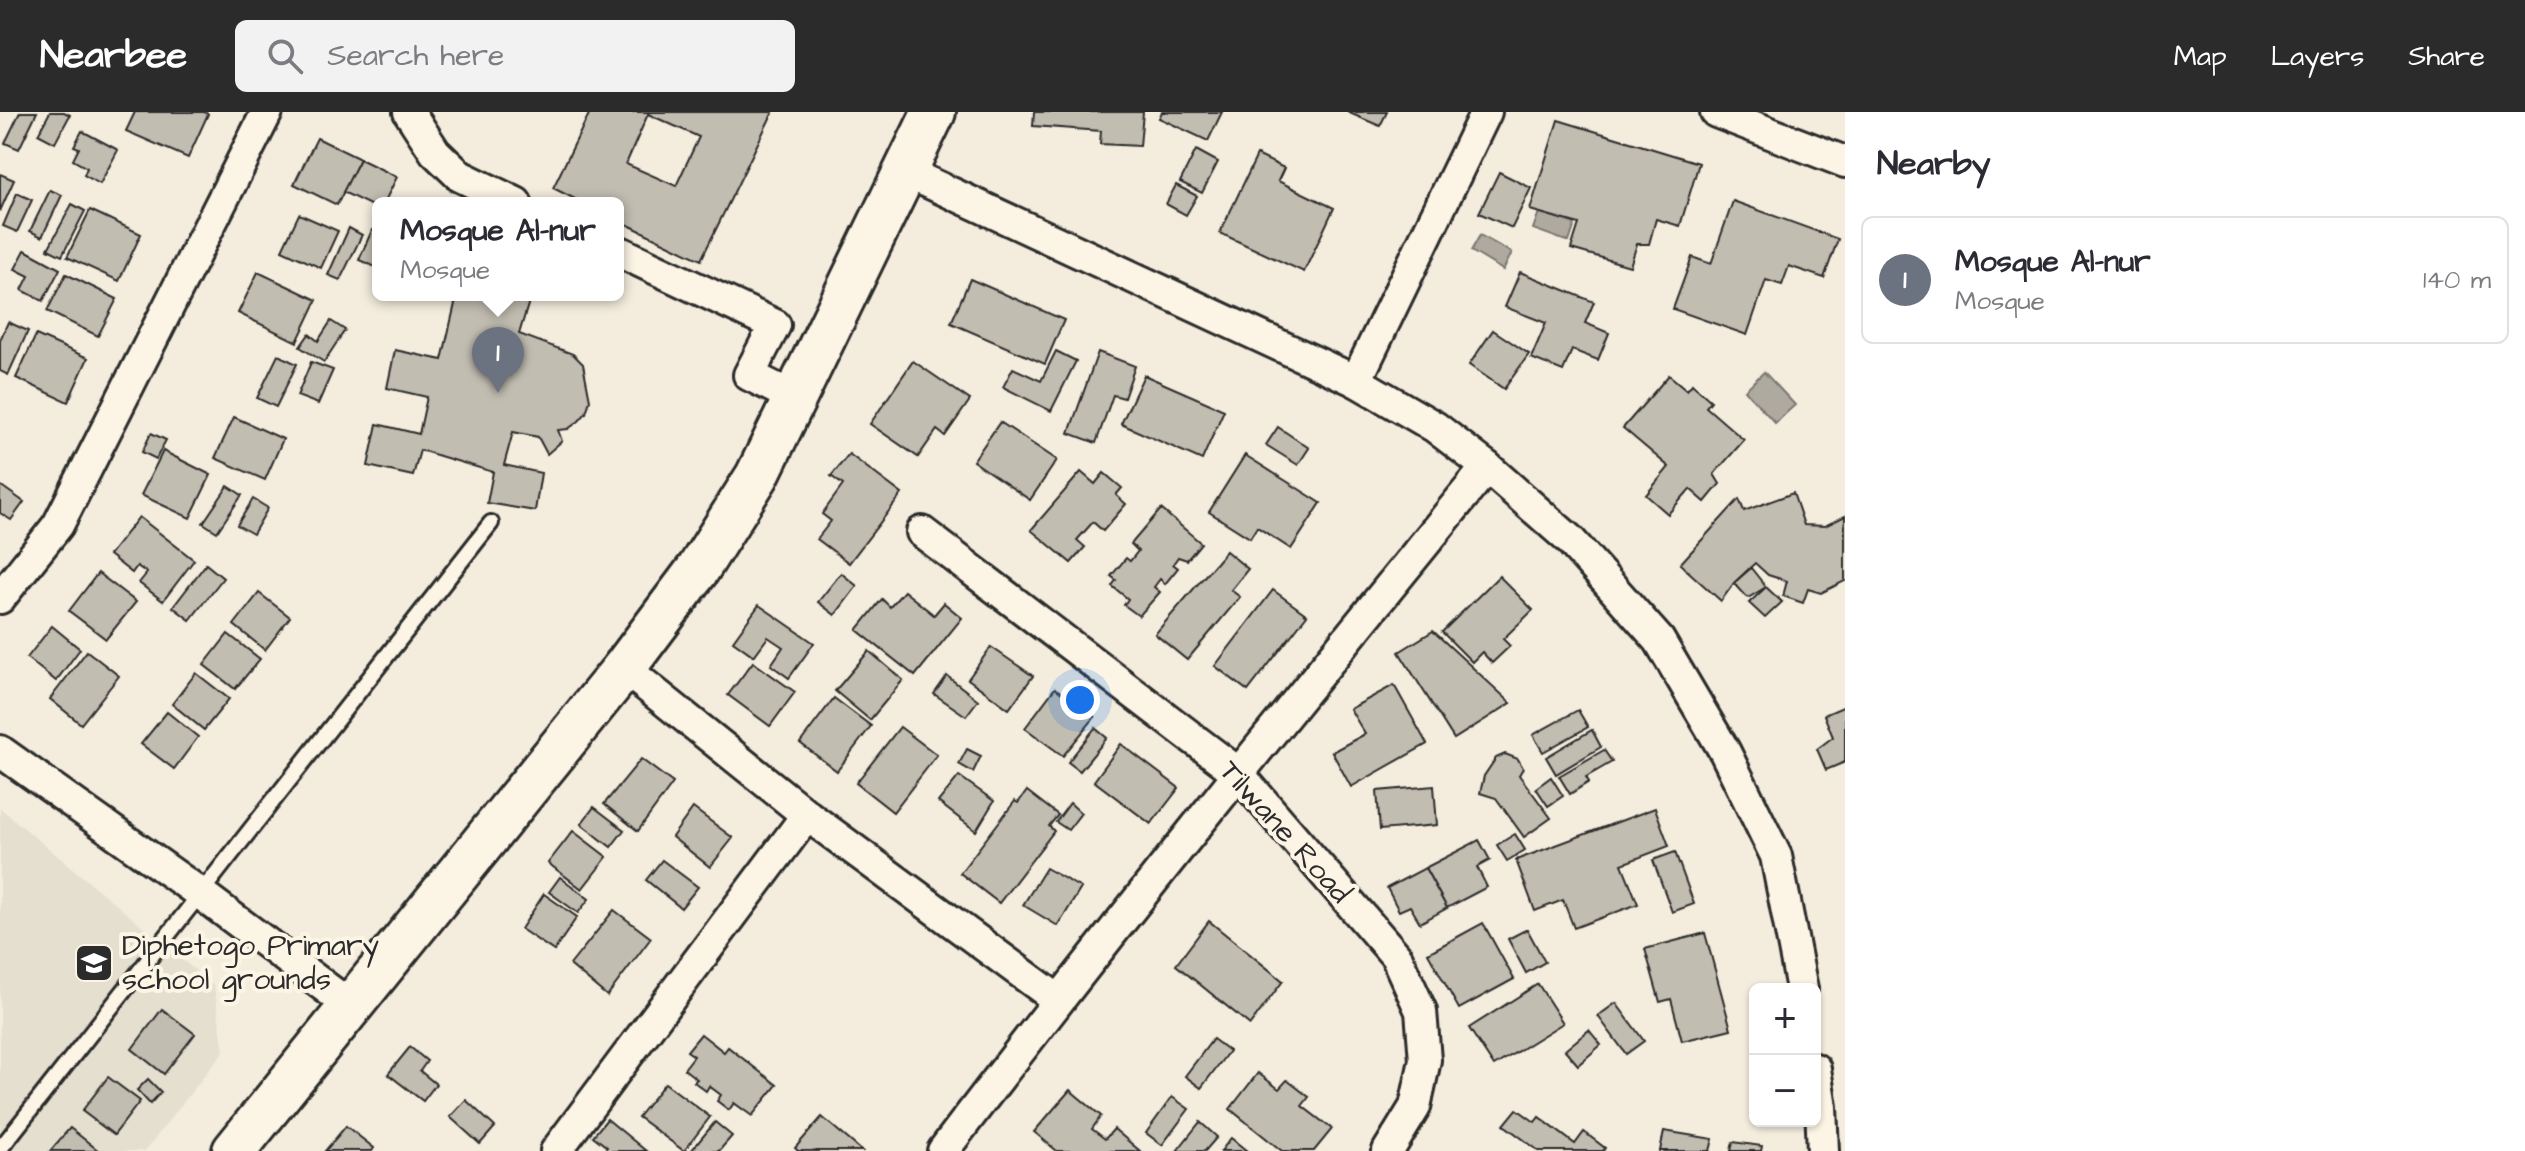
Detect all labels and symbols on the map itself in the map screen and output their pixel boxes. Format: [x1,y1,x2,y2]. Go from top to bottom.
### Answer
pin: 1 [472,327,524,393]
your location [1060,680,1100,720]
street label: Tilwane Road [1209,751,1361,913]
place label: Diphetogo Primary school grounds [122,925,379,1002]
school or university icon: Diphetogo Primary school grounds [73,942,115,984]

